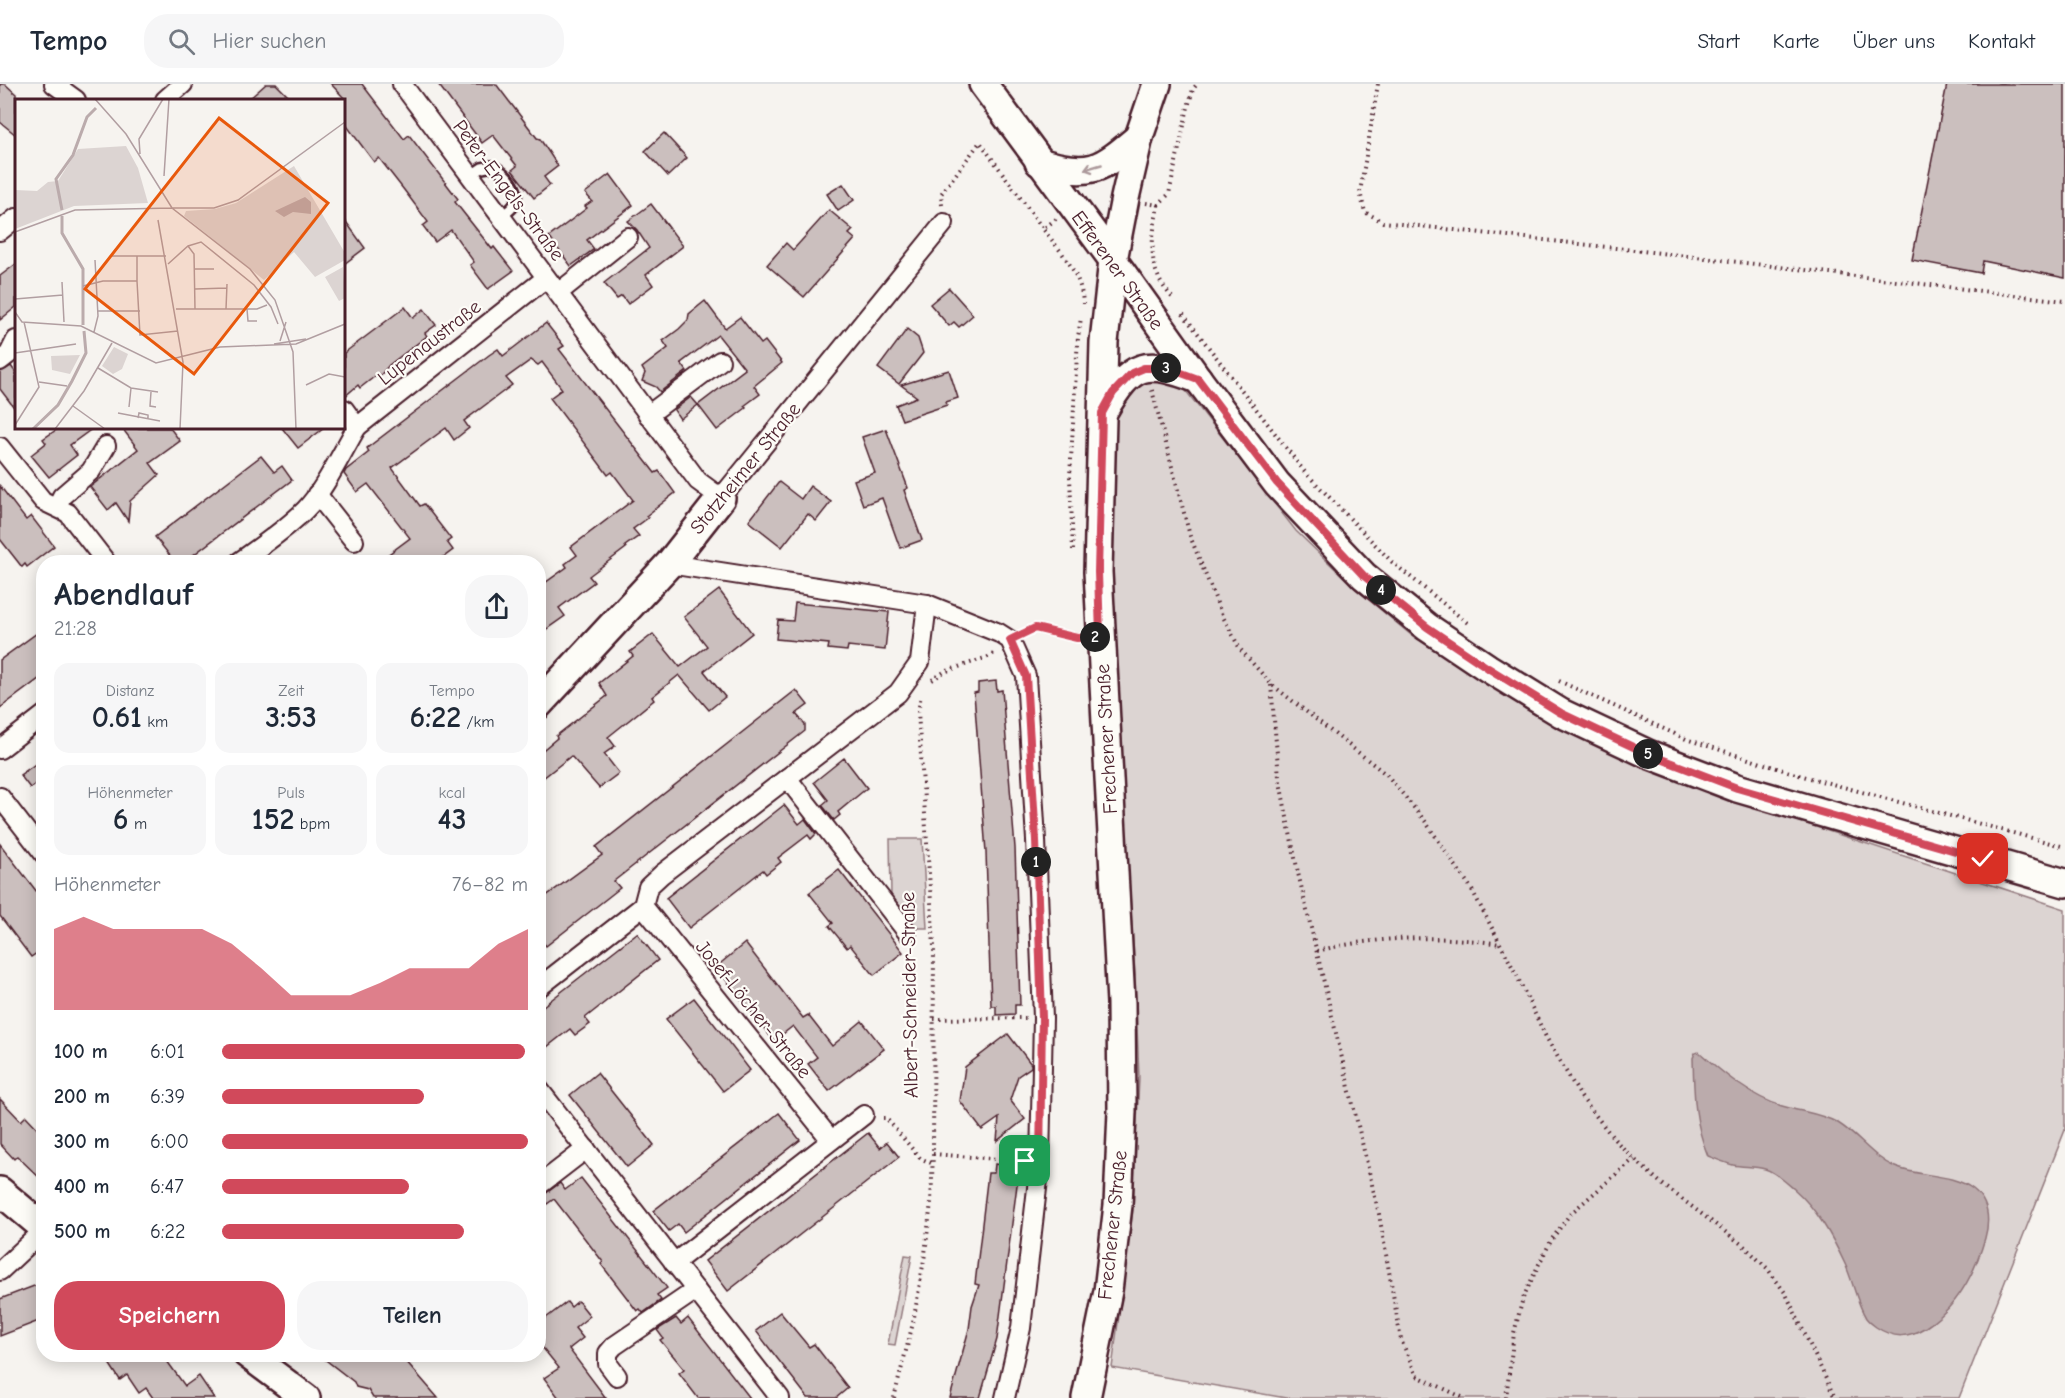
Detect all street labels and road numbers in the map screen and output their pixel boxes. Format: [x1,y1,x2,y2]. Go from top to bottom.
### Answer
street label: Peter-Engels-Straße [448,115,569,265]
street label: Efferener Straße [1067,206,1168,334]
street label: Lupenaustraße [373,295,486,390]
street label: Stotzheimer Straße [685,398,805,539]
street label: Frechener Straße [1091,663,1122,815]
street label: Albert-Schneider-Straße [896,892,923,1098]
street label: Josef-Löcher-Straße [691,936,816,1083]
street label: Frechener Straße [1093,1149,1132,1301]

